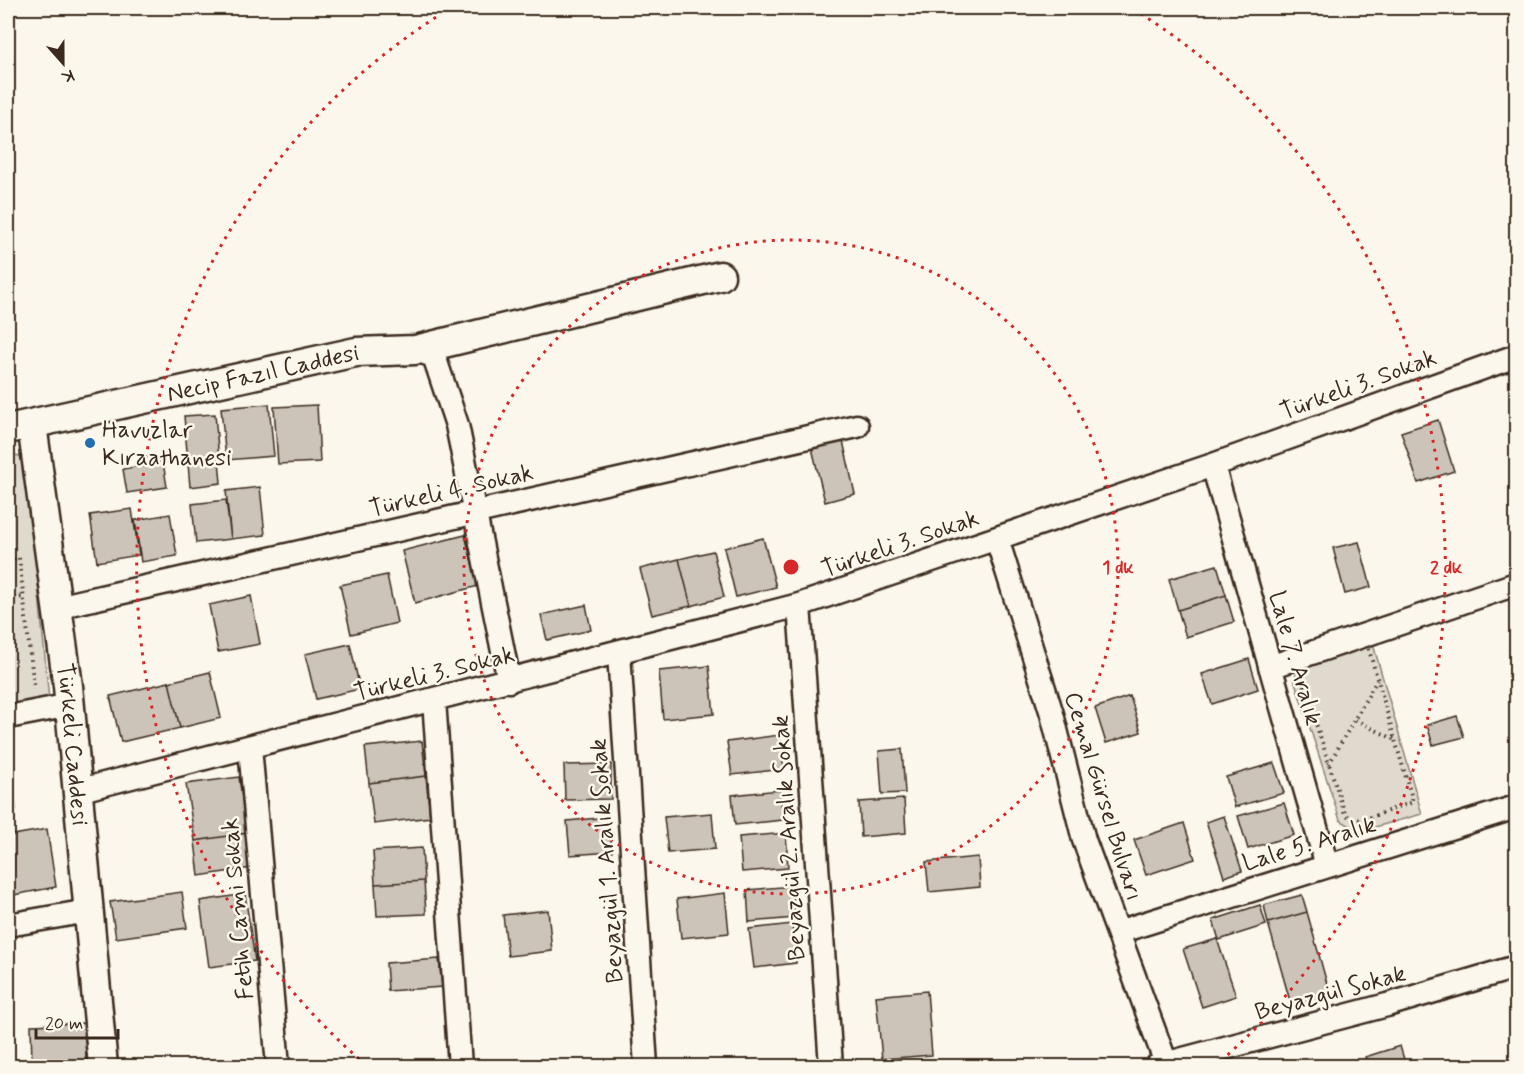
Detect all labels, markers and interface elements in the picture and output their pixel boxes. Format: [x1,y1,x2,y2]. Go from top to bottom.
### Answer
north arrow [33,33,93,93]
text: K [58,64,77,88]
street label: Necip Fazıl Caddesi [164,338,362,410]
street label: Türkeli 3. Sokak [1276,343,1441,428]
place label: Havuzlar Kıraathanesi [102,415,231,474]
marker: Havuzlar Kıraathanesi [83,436,97,450]
street label: Türkeli 4. Sokak [366,457,537,525]
street label: Türkeli 3. Sokak [818,503,983,586]
text: 1 dk [1102,556,1134,580]
text: 2 dk [1430,556,1463,580]
centre of rings [781,557,801,577]
street label: Lale 7. Aralık [1261,588,1329,729]
street label: Türkeli 3. Sokak [351,639,518,709]
street label: Türkeli Caddesi [48,661,95,827]
street label: Cemal Gürsel Bulvarı [1056,688,1149,905]
street label: Beyazgül 2. Aralık Sokak [765,714,814,962]
street label: Beyazgül 1. Aralık Sokak [583,738,632,984]
street label: Lale 5. Aralık [1239,809,1380,879]
street label: Fetih Cami Sokak [215,817,262,1001]
street label: Beyazgül Sokak [1251,958,1409,1028]
scale bar [36,1002,118,1040]
text: 20 m [45,1012,83,1036]

